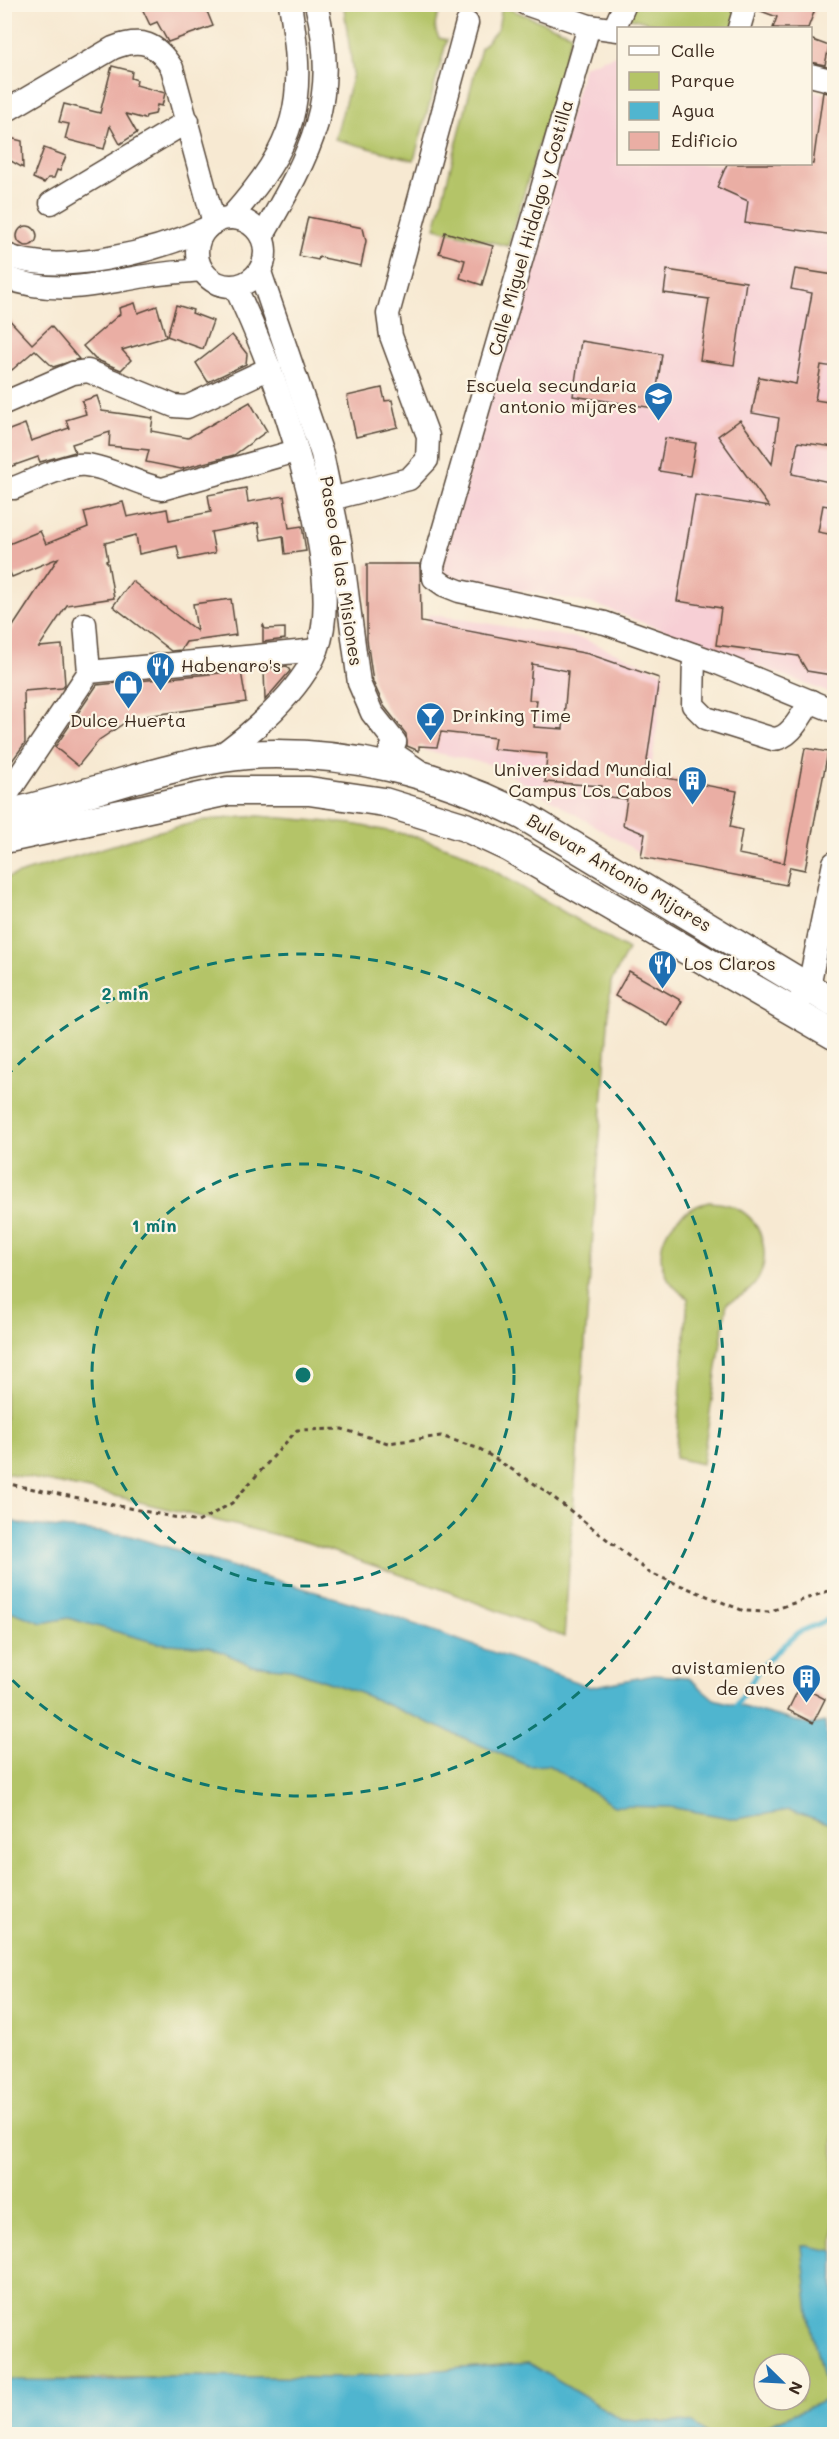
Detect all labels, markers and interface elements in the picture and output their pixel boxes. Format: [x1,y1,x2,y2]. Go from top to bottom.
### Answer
legend [617,27,812,165]
text: Calle [671,38,715,62]
text: Parque [671,68,735,92]
street label: Calle Miguel Hidalgo y Costilla [482,97,578,358]
text: Agua [671,98,715,122]
text: Edificio [671,128,738,152]
place label: Escuela secundaria antonio mijares [466,373,637,418]
school or university icon: Escuela secundaria antonio mijares [642,380,674,422]
street label: Paseo de las Misiones [315,474,369,667]
restaurant icon: Habenaro's [144,650,176,692]
place label: Habenaro's [181,653,281,677]
shop icon: Dulce Huerta [112,668,144,710]
bar icon: Drinking Time [415,700,447,742]
place label: Drinking Time [452,703,571,727]
place label: Dulce Huerta [70,708,186,732]
place label: Universidad Mundial Campus Los Cabos [494,757,672,802]
building icon: Universidad Mundial Campus Los Cabos [677,764,709,806]
street label: Bulevar Antonio Mijares [523,807,716,937]
restaurant icon: Los Claros [647,948,679,990]
place label: Los Claros [684,951,776,975]
text: 2 min [101,981,149,1005]
text: 1 min [131,1213,177,1237]
centre of rings [293,1365,313,1385]
place label: avistamiento de aves [671,1655,785,1700]
building icon: avistamiento de aves [790,1662,822,1704]
north arrow [752,2352,812,2412]
text: N [784,2378,808,2398]

